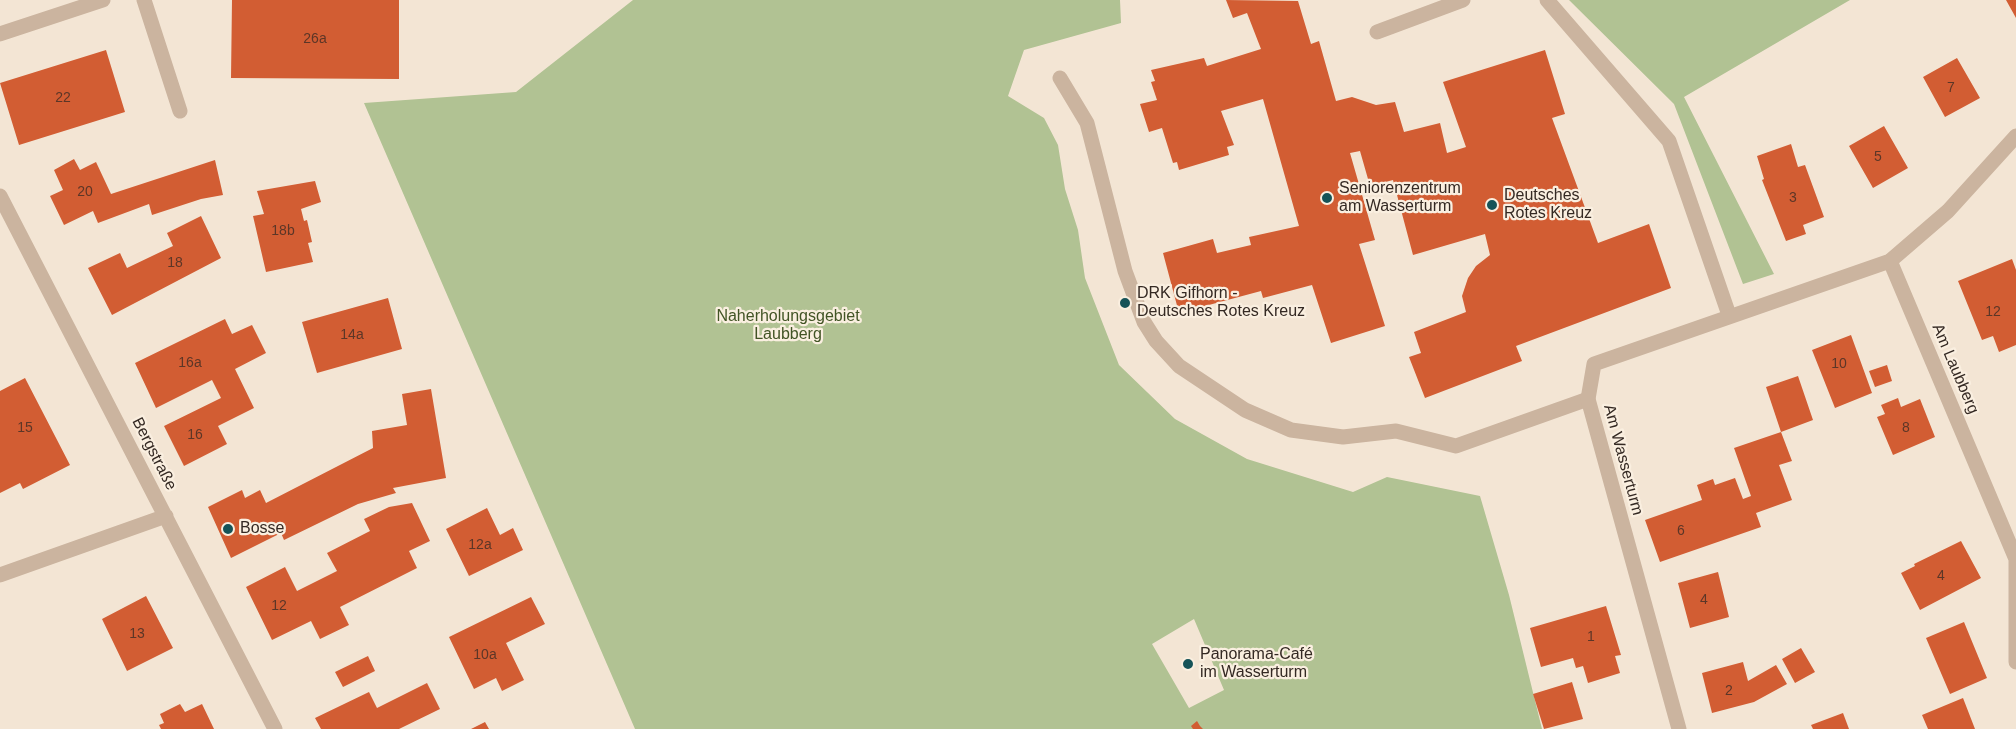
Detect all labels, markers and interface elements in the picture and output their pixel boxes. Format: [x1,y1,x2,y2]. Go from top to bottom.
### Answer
house number: 26a [303,31,327,47]
house number: 7 [1947,80,1955,96]
house number: 22 [55,90,71,106]
house number: 5 [1874,149,1882,165]
place label: Seniorenzentrum am Wasserturm [1339,179,1461,217]
house number: 20 [77,184,93,200]
place label: Deutsches Rotes Kreuz [1504,186,1592,224]
house number: 3 [1789,190,1797,206]
marker: Seniorenzentrum am Wasserturm [1320,191,1334,205]
marker: Deutsches Rotes Kreuz [1485,198,1499,212]
house number: 18b [271,223,295,239]
house number: 18 [167,255,183,271]
place label: DRK Gifhorn - Deutsches Rotes Kreuz [1137,284,1305,322]
marker: DRK Gifhorn - Deutsches Rotes Kreuz [1118,296,1132,310]
house number: 12 [1985,304,2001,320]
park label: Naherholungsgebiet Laubberg [716,307,860,345]
street label: Am Laubberg [1927,321,1983,417]
house number: 14a [340,327,364,343]
house number: 16a [178,355,202,371]
house number: 10 [1831,356,1847,372]
street label: Am Wasserturm [1599,402,1647,518]
street label: Bergstraße [127,414,181,494]
house number: 15 [17,420,33,436]
house number: 8 [1902,420,1910,436]
house number: 16 [187,427,203,443]
place label: Bosse [240,519,284,539]
marker: Bosse [221,522,235,536]
house number: 6 [1677,523,1685,539]
house number: 12a [468,537,492,553]
house number: 4 [1937,568,1945,584]
house number: 4 [1700,592,1708,608]
house number: 12 [271,598,287,614]
house number: 13 [129,626,145,642]
house number: 1 [1587,629,1595,645]
place label: Panorama-Café im Wasserturm [1200,645,1313,683]
house number: 10a [473,647,497,663]
marker: Panorama-Café im Wasserturm [1181,657,1195,671]
house number: 2 [1725,683,1733,699]

